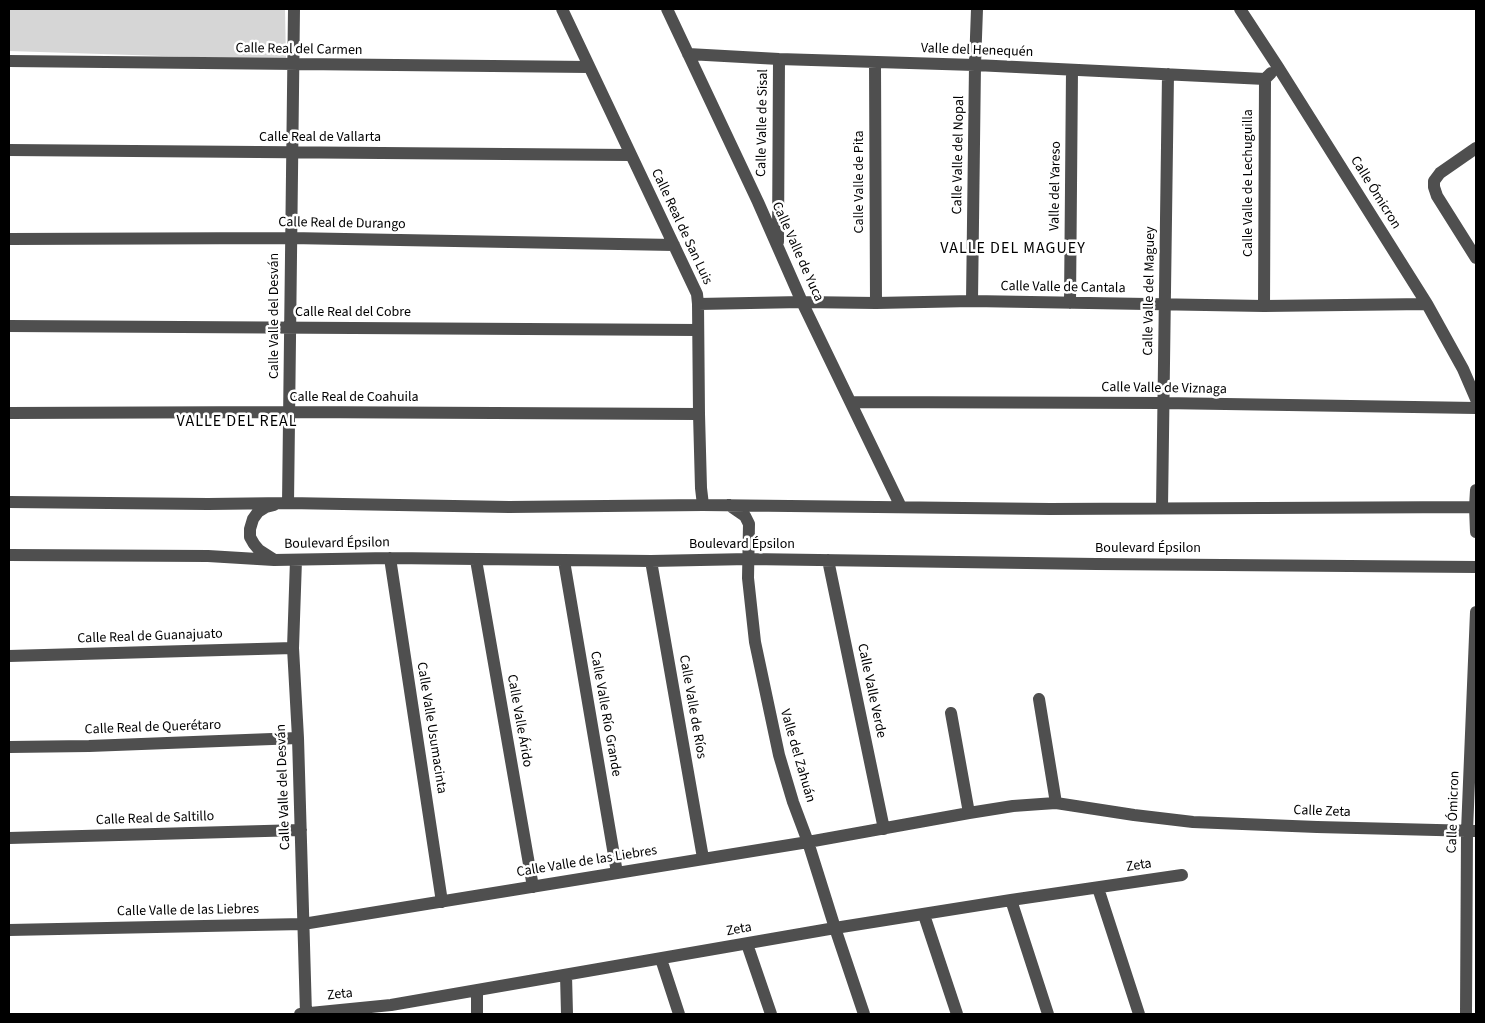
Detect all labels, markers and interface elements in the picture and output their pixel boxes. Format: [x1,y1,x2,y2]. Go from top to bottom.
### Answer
street label: Calle Real del Carmen [235,40,363,60]
street label: Valle del Henequén [920,41,1034,61]
street label: Calle Valle de Sisal [754,69,772,177]
street label: Calle Valle del Nopal [950,96,968,214]
street label: Calle Valle de Lechuguilla [1241,109,1257,257]
street label: Calle Real de Vallarta [259,130,381,146]
street label: Calle Valle de Pita [852,130,868,234]
street label: Valle del Yareso [1047,141,1065,231]
street label: Calle Ómicron [1346,154,1404,232]
street label: Calle Real de San Luis [647,166,715,288]
street label: Calle Valle de Yuca [767,200,827,304]
street label: Calle Real de Durango [278,214,406,234]
street label: Calle Valle del Maguey [1140,226,1160,356]
district label: VALLE DEL MAGUEY [938,239,1088,259]
street label: Calle Valle del Desván [267,253,283,379]
street label: Calle Valle de Cantala [1000,279,1126,297]
street label: Calle Real del Cobre [295,305,411,321]
street label: Calle Valle de Viznaga [1101,380,1227,398]
street label: Calle Real de Coahuila [289,390,419,406]
district label: VALLE DEL REAL [175,412,299,432]
street label: Boulevard Épsilon [284,535,390,553]
street label: Boulevard Épsilon [689,537,795,553]
street label: Boulevard Épsilon [1095,541,1201,557]
street label: Calle Real de Guanajuato [77,626,223,648]
street label: Calle Valle Verde [853,642,889,740]
street label: Calle Valle Río Grande [586,650,624,778]
street label: Calle Valle de Ríos [675,654,709,760]
street label: Calle Valle Usumacinta [412,661,450,795]
street label: Calle Valle Árido [503,673,535,769]
street label: Valle del Zahuán [776,707,818,805]
street label: Calle Real de Querétaro [84,717,222,739]
street label: Calle Valle del Desván [273,724,295,850]
street label: Calle Ómicron [1444,770,1464,854]
street label: Calle Zeta [1293,803,1351,821]
street label: Calle Real de Saltillo [96,809,214,829]
street label: Calle Valle de las Liebres [516,843,658,881]
street label: Zeta [1125,856,1153,876]
street label: Calle Valle de las Liebres [117,901,259,921]
street label: Zeta [725,920,753,940]
street label: Zeta [326,985,354,1005]

